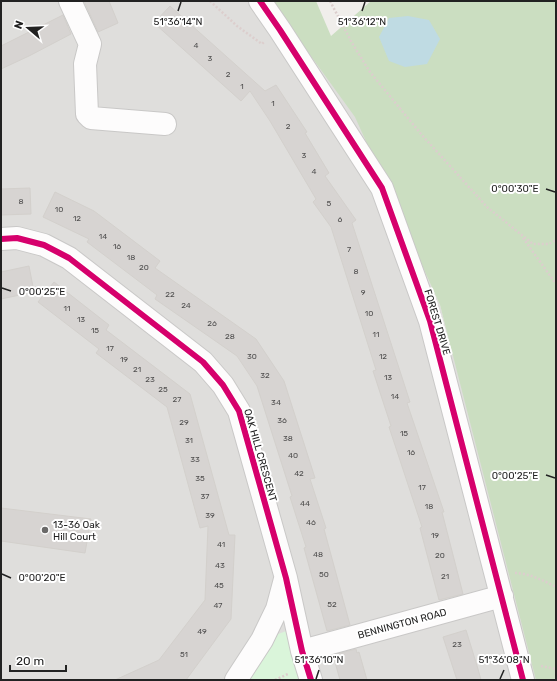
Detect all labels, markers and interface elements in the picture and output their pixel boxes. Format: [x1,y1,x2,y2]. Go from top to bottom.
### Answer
north arrow [8,8,48,48]
text: 51°36'14"N [154,16,202,28]
text: 51°36'12"N [338,16,386,28]
text: N [12,19,26,31]
house number: 4 [194,41,199,50]
house number: 3 [208,54,213,63]
house number: 2 [226,70,231,79]
house number: 1 [240,82,244,91]
house number: 1 [271,99,275,108]
house number: 2 [286,122,291,131]
house number: 3 [302,151,307,160]
house number: 4 [312,167,317,176]
text: 0°00'30"E [491,183,539,195]
house number: 8 [18,197,24,206]
house number: 5 [327,199,332,208]
house number: 10 [55,205,63,214]
house number: 12 [73,214,81,223]
house number: 6 [338,215,343,224]
house number: 14 [99,232,107,241]
house number: 16 [113,242,121,251]
house number: 7 [347,245,351,254]
house number: 18 [127,253,135,262]
house number: 20 [139,263,149,272]
house number: 8 [353,267,359,276]
text: 0°00'25"E [19,286,65,298]
house number: 9 [361,288,366,297]
street label: FOREST DRIVE [421,288,453,357]
house number: 22 [165,290,175,299]
house number: 24 [181,301,191,310]
house number: 11 [64,304,70,313]
house number: 10 [365,309,373,318]
house number: 13 [77,315,85,324]
house number: 26 [207,319,217,328]
house number: 15 [91,326,99,335]
house number: 11 [373,330,379,339]
house number: 28 [225,332,235,341]
house number: 17 [106,344,114,353]
house number: 30 [247,352,257,361]
house number: 12 [379,352,387,361]
house number: 19 [120,355,128,364]
house number: 21 [133,365,141,374]
house number: 32 [260,371,270,380]
house number: 13 [384,373,392,382]
house number: 23 [145,375,155,384]
house number: 25 [158,385,168,394]
house number: 14 [391,392,399,401]
house number: 27 [173,395,181,404]
house number: 34 [271,398,281,407]
street label: OAK HILL CRESCENT [241,407,279,503]
house number: 36 [277,416,287,425]
house number: 29 [179,418,189,427]
house number: 15 [400,429,408,438]
house number: 38 [283,434,293,443]
house number: 31 [185,436,193,445]
house number: 16 [407,448,415,457]
house number: 40 [288,451,298,460]
house number: 33 [190,455,200,464]
house number: 42 [294,469,304,478]
text: 0°00'25"E [492,470,538,482]
house number: 35 [195,474,205,483]
house number: 17 [418,483,426,492]
house number: 37 [201,492,209,501]
house number: 44 [300,499,310,508]
house number: 18 [425,502,433,511]
house number: 39 [205,511,215,520]
house number: 46 [306,518,316,527]
place label: 13-36 Oak Hill Court [53,519,101,543]
marker: 13-36 Oak Hill Court [40,525,50,535]
house number: 19 [431,531,439,540]
house number: 41 [217,540,225,549]
house number: 48 [313,550,323,559]
house number: 20 [435,551,445,560]
house number: 43 [215,561,225,570]
house number: 50 [319,570,329,579]
text: 0°00'20"E [18,572,66,584]
house number: 21 [441,572,449,581]
house number: 45 [214,581,224,590]
house number: 52 [327,600,337,609]
house number: 47 [214,601,222,610]
street label: BENNINGTON ROAD [356,606,448,642]
house number: 49 [197,627,207,636]
house number: 23 [452,640,462,649]
scale bar [10,647,66,673]
house number: 51 [180,650,188,659]
text: 20 m [16,654,44,668]
text: 51°36'10"N [294,654,344,666]
text: 51°36'08"N [478,654,530,666]

